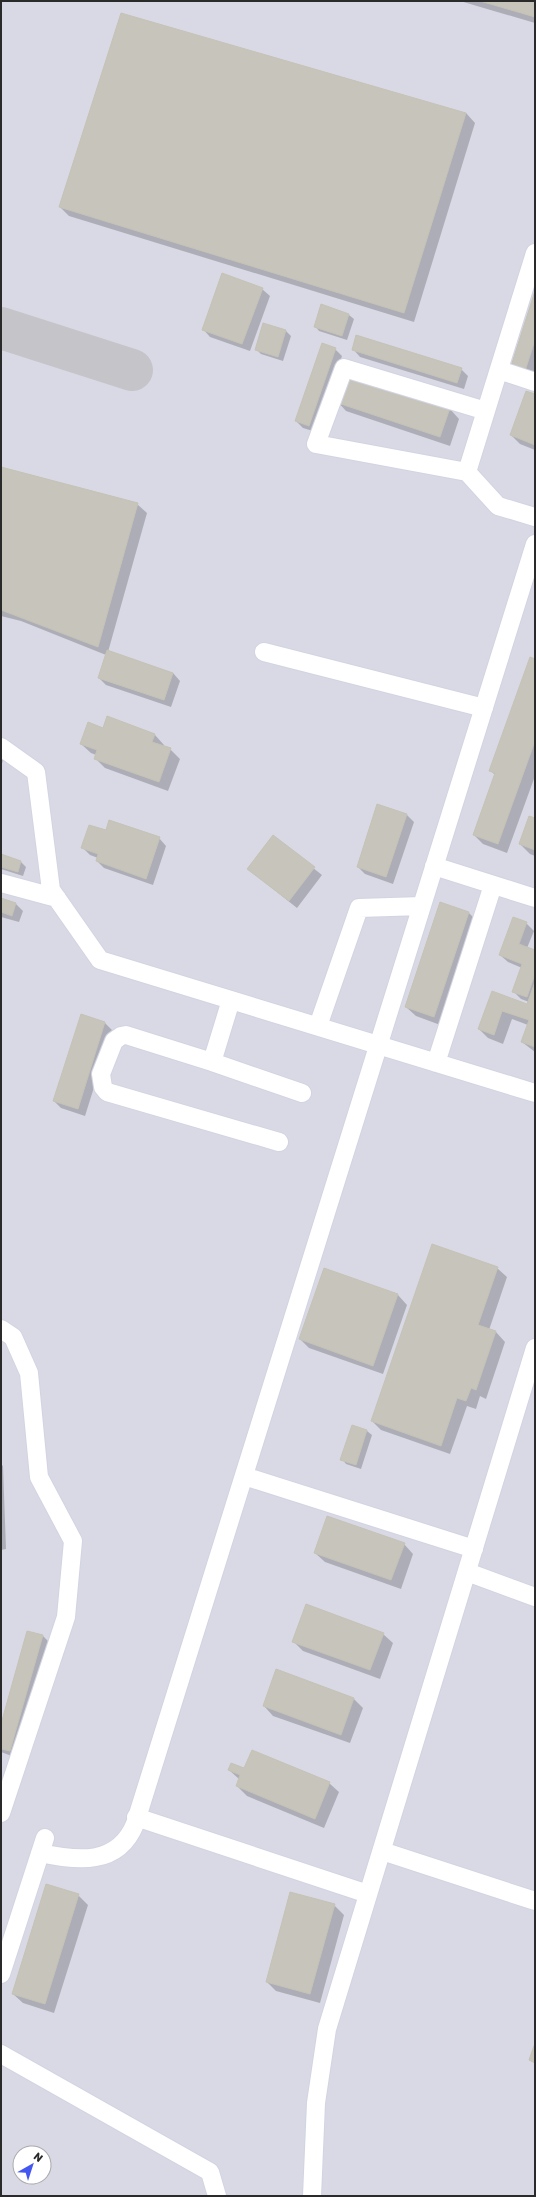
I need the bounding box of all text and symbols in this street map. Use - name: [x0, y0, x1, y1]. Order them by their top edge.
- north arrow: [12, 2145, 52, 2185]
- text: N: [31, 2150, 45, 2165]

